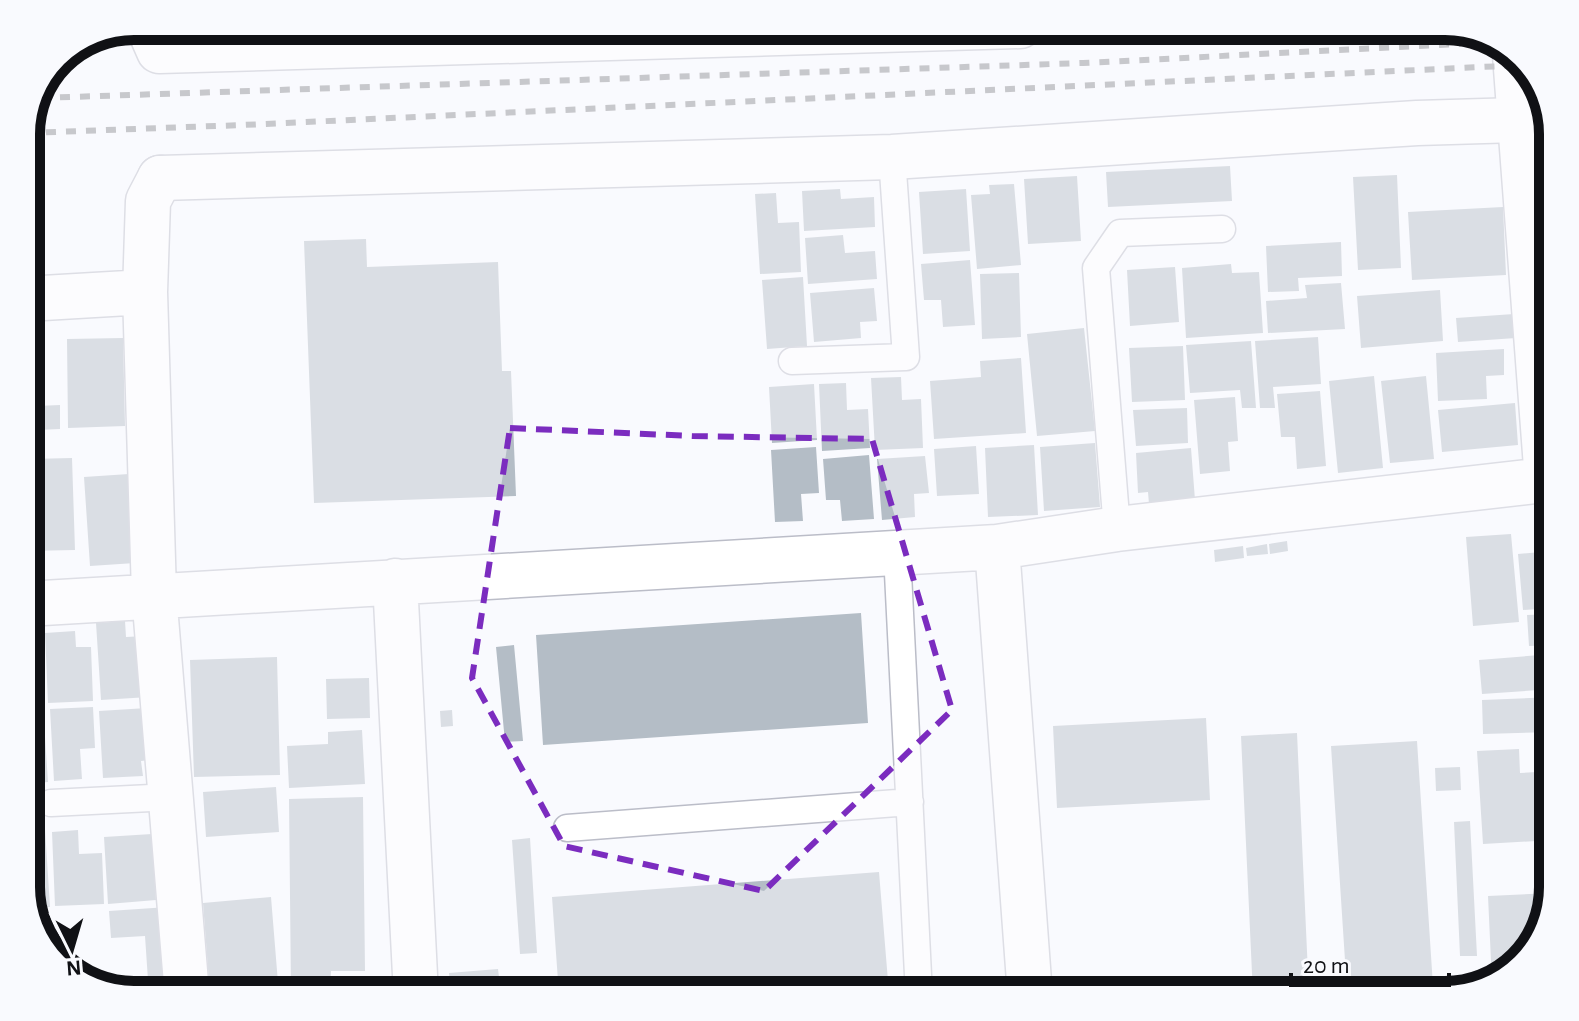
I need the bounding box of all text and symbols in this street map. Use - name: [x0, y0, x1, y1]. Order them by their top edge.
- north arrow: [32, 909, 112, 989]
- scale bar: [1291, 937, 1449, 987]
- text: 20 m: [1303, 954, 1350, 978]
- text: N: [65, 956, 82, 980]

